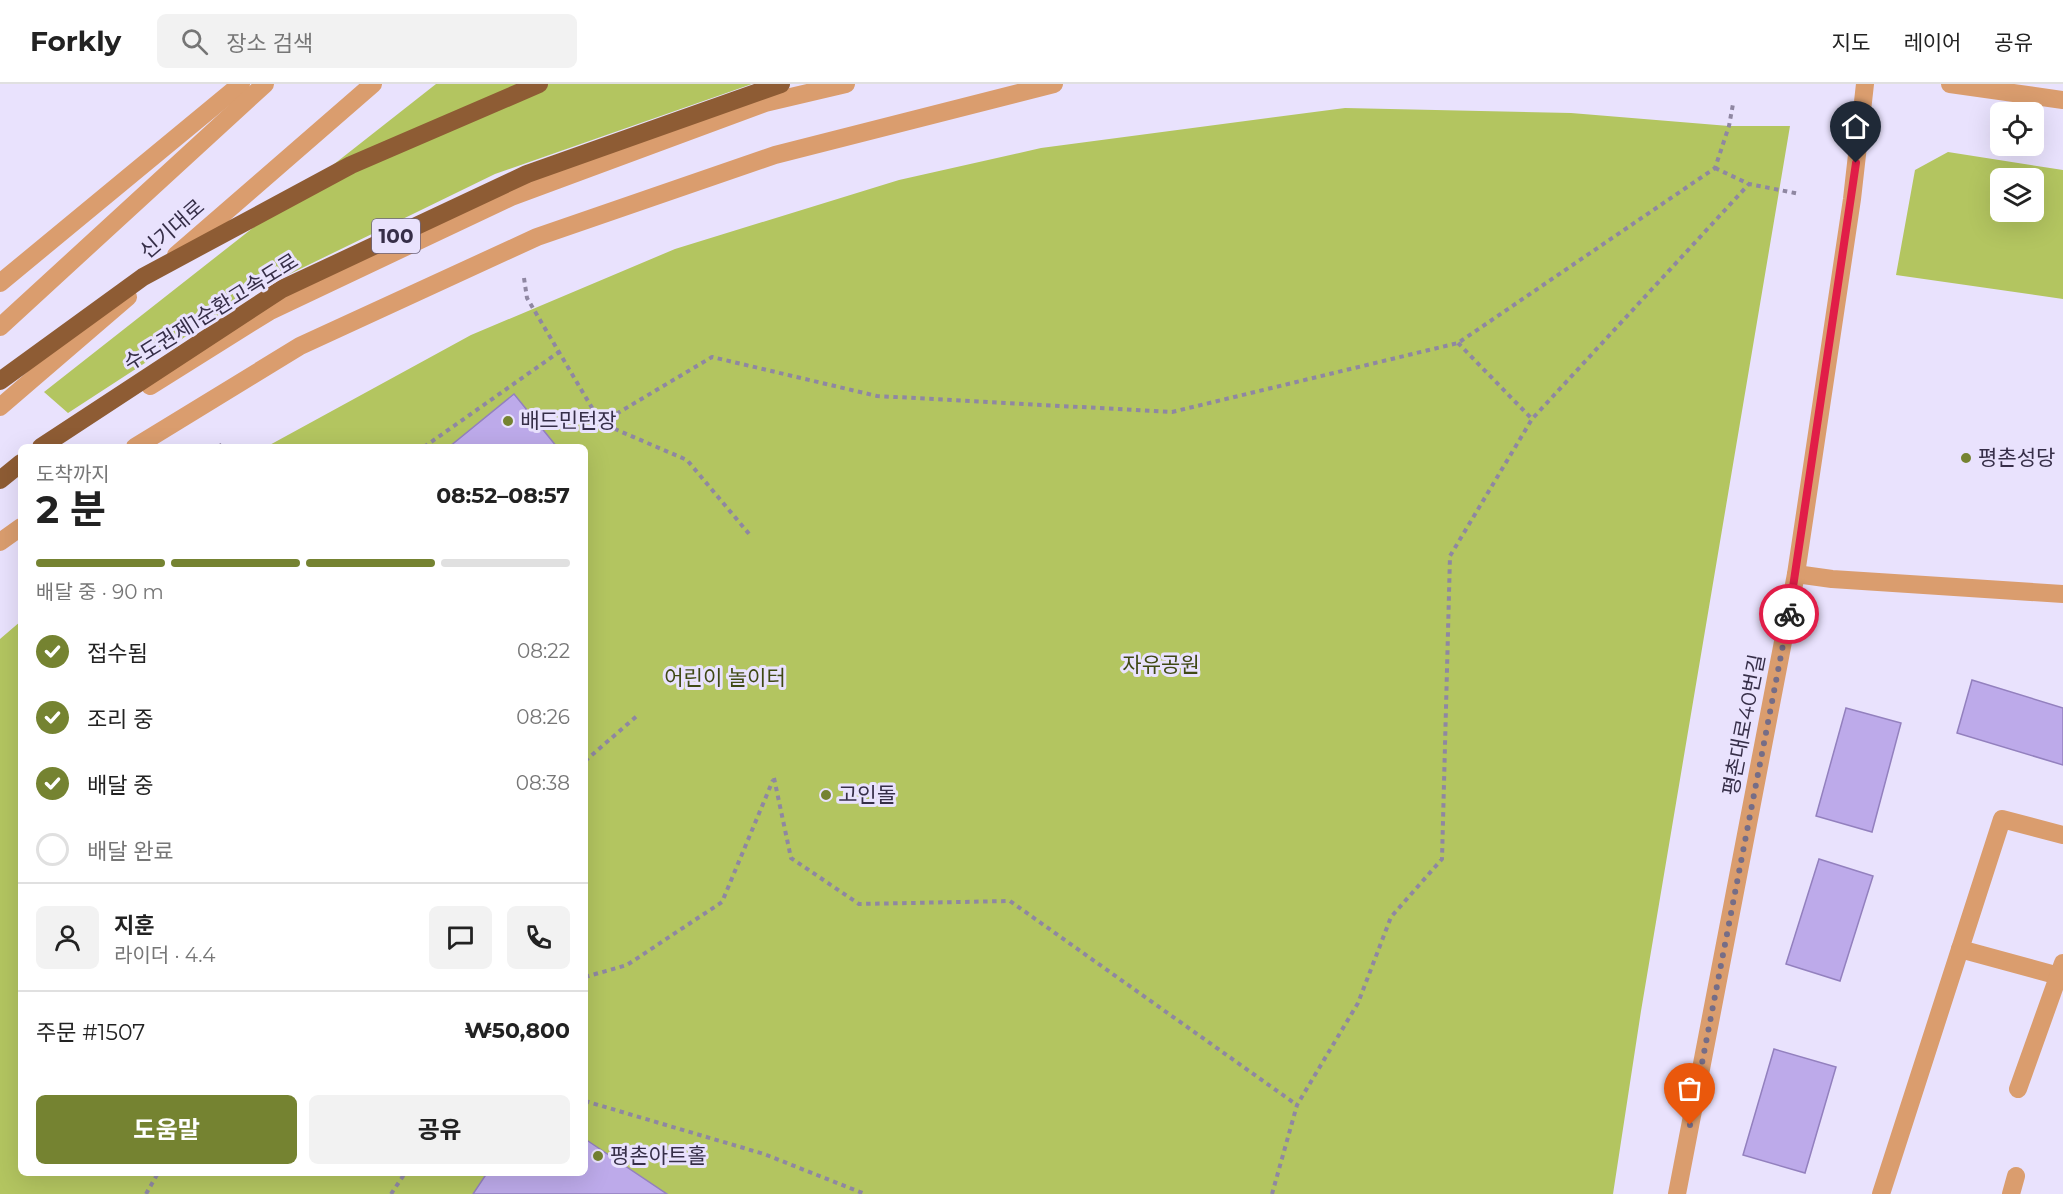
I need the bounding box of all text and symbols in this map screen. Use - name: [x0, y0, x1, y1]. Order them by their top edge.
- search box: [157, 14, 577, 68]
- text: Forkly: [30, 24, 121, 58]
- icon: search: [178, 25, 211, 58]
- text: 장소 검색: [226, 30, 313, 57]
- text: 지도: [1832, 30, 1870, 55]
- text: 레이어: [1903, 30, 1961, 55]
- text: 공유: [1994, 30, 2033, 55]
- pin: [1830, 101, 1881, 163]
- map controls: [1990, 102, 2044, 222]
- button: locate: [1990, 102, 2044, 156]
- icon: home: [1839, 110, 1872, 143]
- button: layers: [1990, 168, 2044, 222]
- street label: 신기대로: [134, 194, 209, 263]
- road number: 100: [372, 219, 420, 253]
- street label: 수도권제1순환고속도로: [119, 248, 302, 375]
- place label: 배드민턴장: [520, 408, 617, 433]
- marker: 배드민턴장: [501, 414, 515, 428]
- place label: 평촌성당: [1978, 445, 2055, 470]
- marker: 평촌성당: [1959, 451, 1973, 465]
- text: 도착까지: [36, 462, 110, 486]
- text: 08:52–08:57: [436, 482, 570, 509]
- text: 2 분: [36, 485, 106, 533]
- text: 배달 중 · 90 m: [36, 580, 164, 604]
- courier: [1759, 584, 1819, 644]
- icon: bike: [1773, 598, 1806, 631]
- icon: check: [36, 635, 69, 668]
- text: 08:22: [517, 639, 570, 663]
- text: 접수됨: [87, 640, 148, 667]
- park label: 자유공원: [1122, 652, 1200, 677]
- street label: 평촌대로40번길: [1718, 652, 1769, 798]
- park label: 어린이 놀이터: [664, 665, 786, 690]
- icon: check: [36, 701, 69, 734]
- text: 08:26: [516, 705, 570, 729]
- text: 조리 중: [87, 706, 153, 733]
- icon: check: [36, 767, 69, 800]
- text: 08:38: [516, 771, 570, 795]
- text: 배달 중: [87, 772, 153, 799]
- place label: 고인돌: [838, 782, 896, 807]
- marker: 고인돌: [819, 788, 833, 802]
- text: 배달 완료: [87, 838, 174, 865]
- button: person: [36, 906, 99, 969]
- button: chat: [429, 906, 492, 969]
- button: phone: [507, 906, 570, 969]
- text: 지훈: [114, 912, 154, 939]
- text: 라이더 · 4.4: [114, 943, 216, 967]
- text: ₩50,800: [464, 1017, 570, 1044]
- text: 주문 #1507: [36, 1019, 145, 1046]
- pin: [1664, 1063, 1715, 1125]
- icon: bag: [1673, 1072, 1706, 1105]
- button: 도움말: [36, 1095, 297, 1164]
- button: 공유: [309, 1095, 570, 1164]
- place label: 평촌아트홀: [610, 1143, 707, 1168]
- marker: 평촌아트홀: [591, 1149, 605, 1163]

